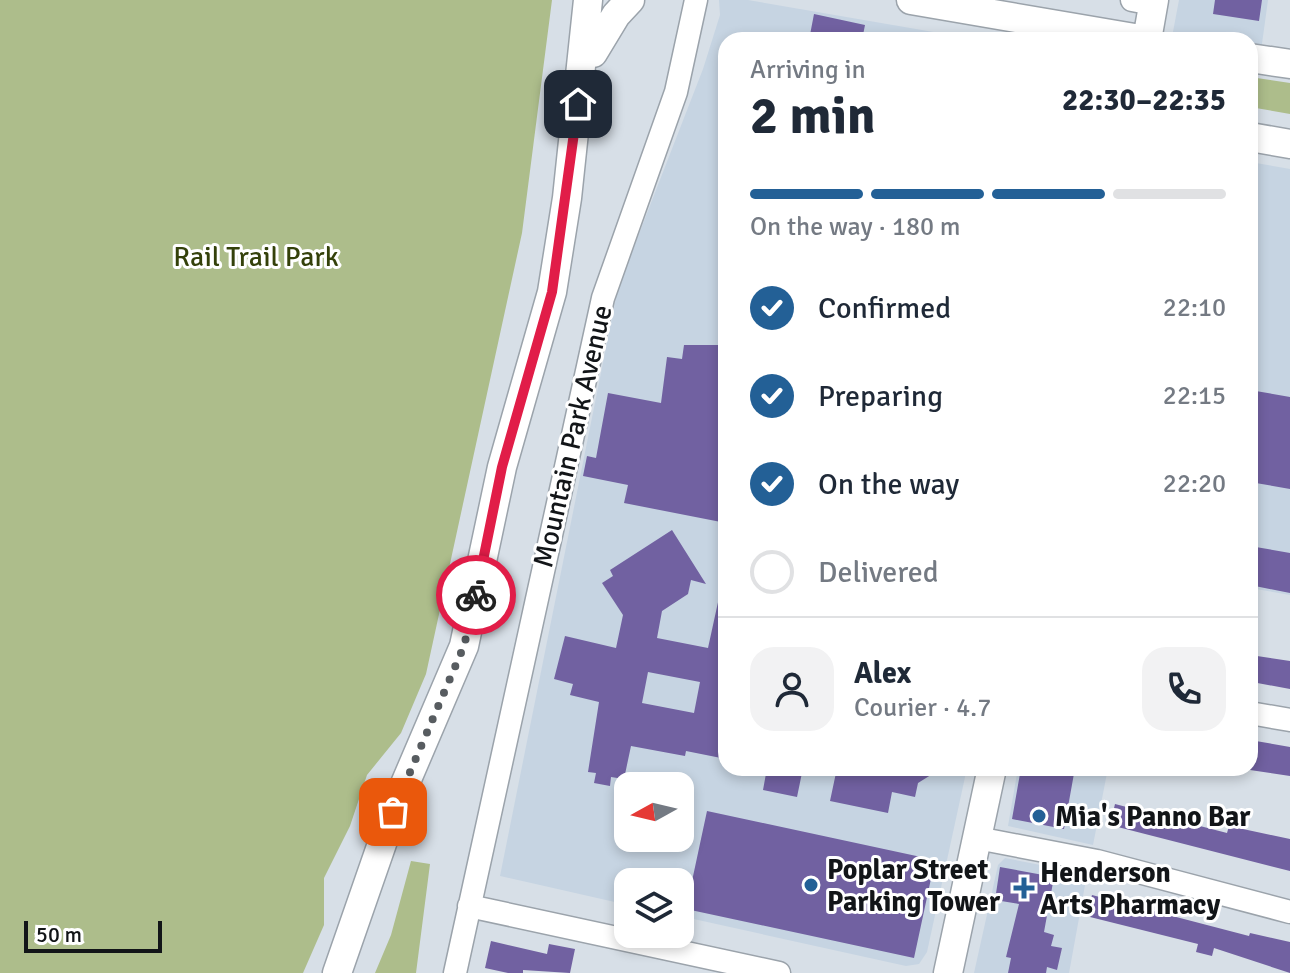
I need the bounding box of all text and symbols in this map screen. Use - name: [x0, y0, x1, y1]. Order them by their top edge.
- text: Arriving in: [750, 54, 866, 86]
- pin: [544, 70, 612, 138]
- icon: home: [556, 82, 600, 126]
- text: 22:30–22:35: [1062, 82, 1226, 119]
- text: 2 min: [750, 84, 876, 148]
- text: On the way · 180 m: [750, 211, 960, 243]
- park label: Rail Trail Park: [173, 240, 339, 274]
- icon: check: [750, 286, 794, 330]
- text: Confirmed: [818, 290, 951, 327]
- text: 22:10: [1163, 292, 1226, 324]
- street label: Mountain Park Avenue: [526, 302, 620, 571]
- icon: check: [750, 374, 794, 418]
- text: Preparing: [818, 378, 943, 415]
- text: 22:15: [1163, 380, 1226, 412]
- icon: check: [750, 462, 794, 506]
- text: On the way: [818, 466, 959, 503]
- text: 22:20: [1163, 468, 1226, 500]
- text: Delivered: [818, 554, 939, 591]
- courier: [436, 555, 516, 635]
- icon: bike: [454, 573, 498, 617]
- button: person: [750, 647, 834, 731]
- button: phone: [1142, 647, 1226, 731]
- text: Alex: [854, 655, 911, 692]
- text: Courier · 4.7: [854, 692, 991, 724]
- north arrow: [614, 772, 694, 852]
- map controls: [614, 772, 694, 948]
- pin: [359, 778, 427, 846]
- icon: bag: [371, 790, 415, 834]
- place label: Mia's Panno Bar: [1055, 800, 1251, 834]
- marker: Mia's Panno Bar: [1030, 807, 1048, 825]
- place label: Poplar Street Parking Tower: [827, 853, 1001, 919]
- place label: Henderson Arts Pharmacy: [1040, 856, 1220, 922]
- button: layers: [614, 868, 694, 948]
- marker: Poplar Street Parking Tower: [802, 876, 820, 894]
- marker: Henderson Arts Pharmacy: [1015, 879, 1033, 897]
- scale bar: [24, 917, 162, 953]
- text: 50 m: [36, 921, 82, 948]

